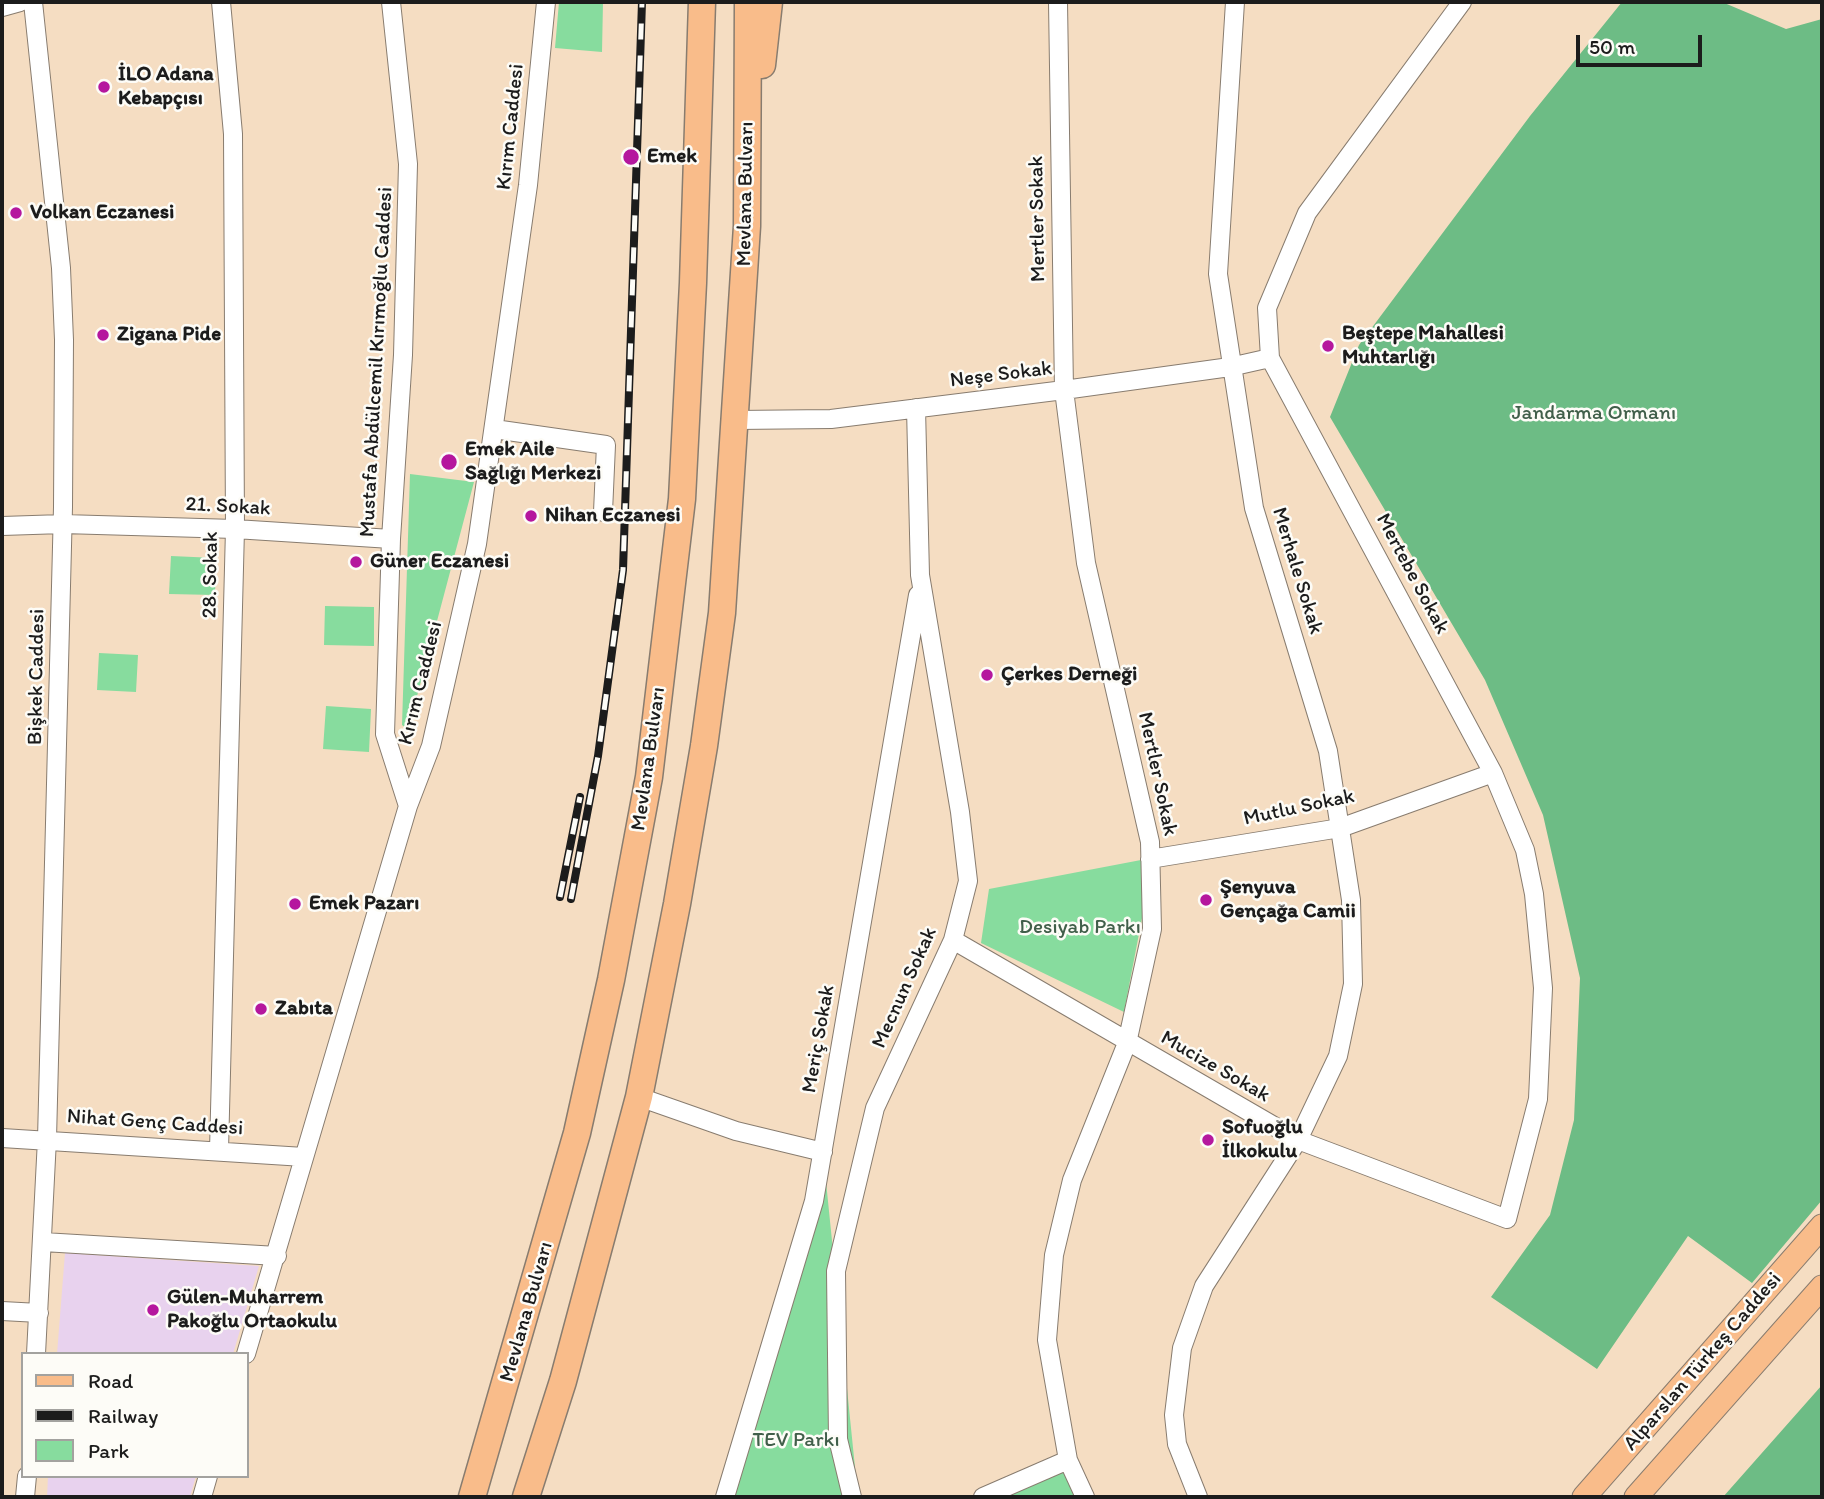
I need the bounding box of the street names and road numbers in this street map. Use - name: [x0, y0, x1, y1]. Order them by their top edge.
- street label: Kırım Caddesi: [492, 63, 530, 191]
- street label: Mevlana Bulvarı: [732, 121, 760, 267]
- street label: Mertler Sokak: [1024, 156, 1052, 282]
- street label: Mustafa Abdülcemil Kırımoğlu Caddesi: [355, 186, 399, 538]
- street label: Neşe Sokak: [949, 356, 1053, 394]
- street label: 21. Sokak: [185, 492, 271, 522]
- street label: Merhale Sokak: [1266, 505, 1328, 637]
- street label: Mertebe Sokak: [1370, 509, 1454, 639]
- street label: 28. Sokak: [198, 531, 224, 619]
- street label: Bişkek Caddesi: [23, 608, 51, 746]
- street label: Kırım Caddesi: [393, 618, 449, 748]
- street label: Mevlana Bulvarı: [626, 685, 672, 833]
- street label: Mertler Sokak: [1132, 710, 1182, 838]
- street label: Mutlu Sokak: [1241, 784, 1357, 832]
- street label: Mecnun Sokak: [867, 923, 943, 1053]
- street label: Meriç Sokak: [797, 983, 841, 1095]
- street label: Mucize Sokak: [1156, 1026, 1274, 1108]
- street label: Nihat Genç Caddesi: [66, 1104, 244, 1142]
- street label: Mevlana Bulvarı: [495, 1239, 559, 1385]
- street label: Alparslan Türkeş Caddesi: [1619, 1268, 1787, 1456]

